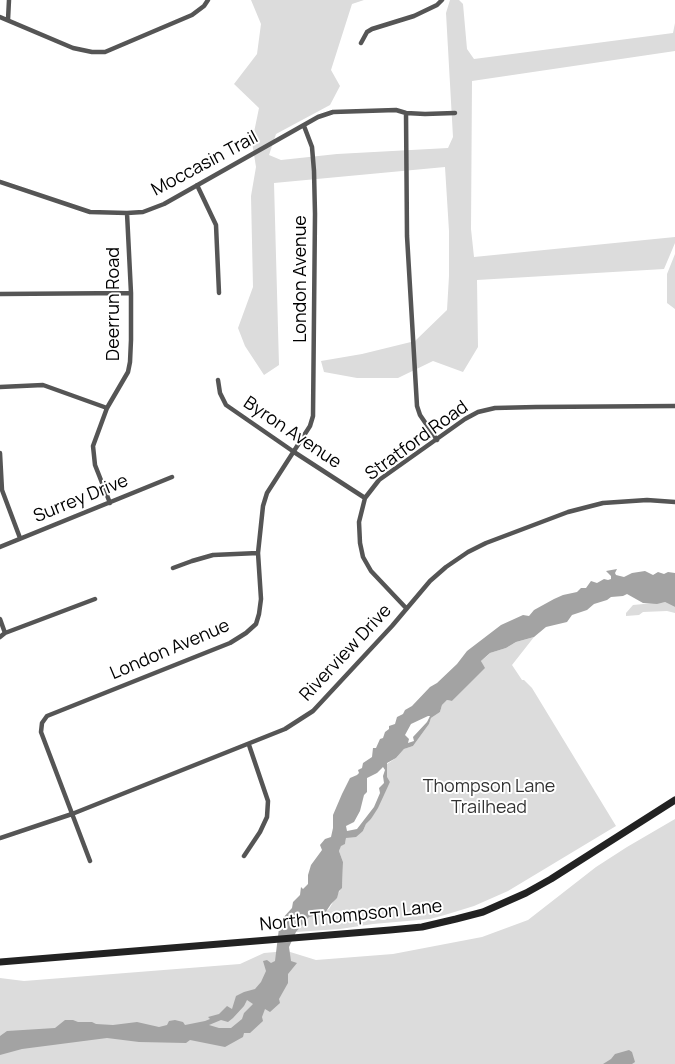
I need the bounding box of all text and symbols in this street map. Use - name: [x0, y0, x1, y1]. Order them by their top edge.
- street label: Moccasin Trail: [148, 127, 262, 201]
- street label: London Avenue: [290, 215, 312, 343]
- street label: Deerrun Road: [103, 247, 125, 361]
- street label: Byron Avenue: [239, 392, 345, 474]
- street label: Stratford Road: [361, 397, 473, 485]
- street label: Surrey Drive: [31, 470, 131, 528]
- street label: Riverview Drive: [296, 600, 396, 706]
- street label: London Avenue: [107, 615, 233, 685]
- park label: Thompson Lane Trailhead: [423, 776, 555, 819]
- street label: North Thompson Lane: [259, 896, 443, 936]

